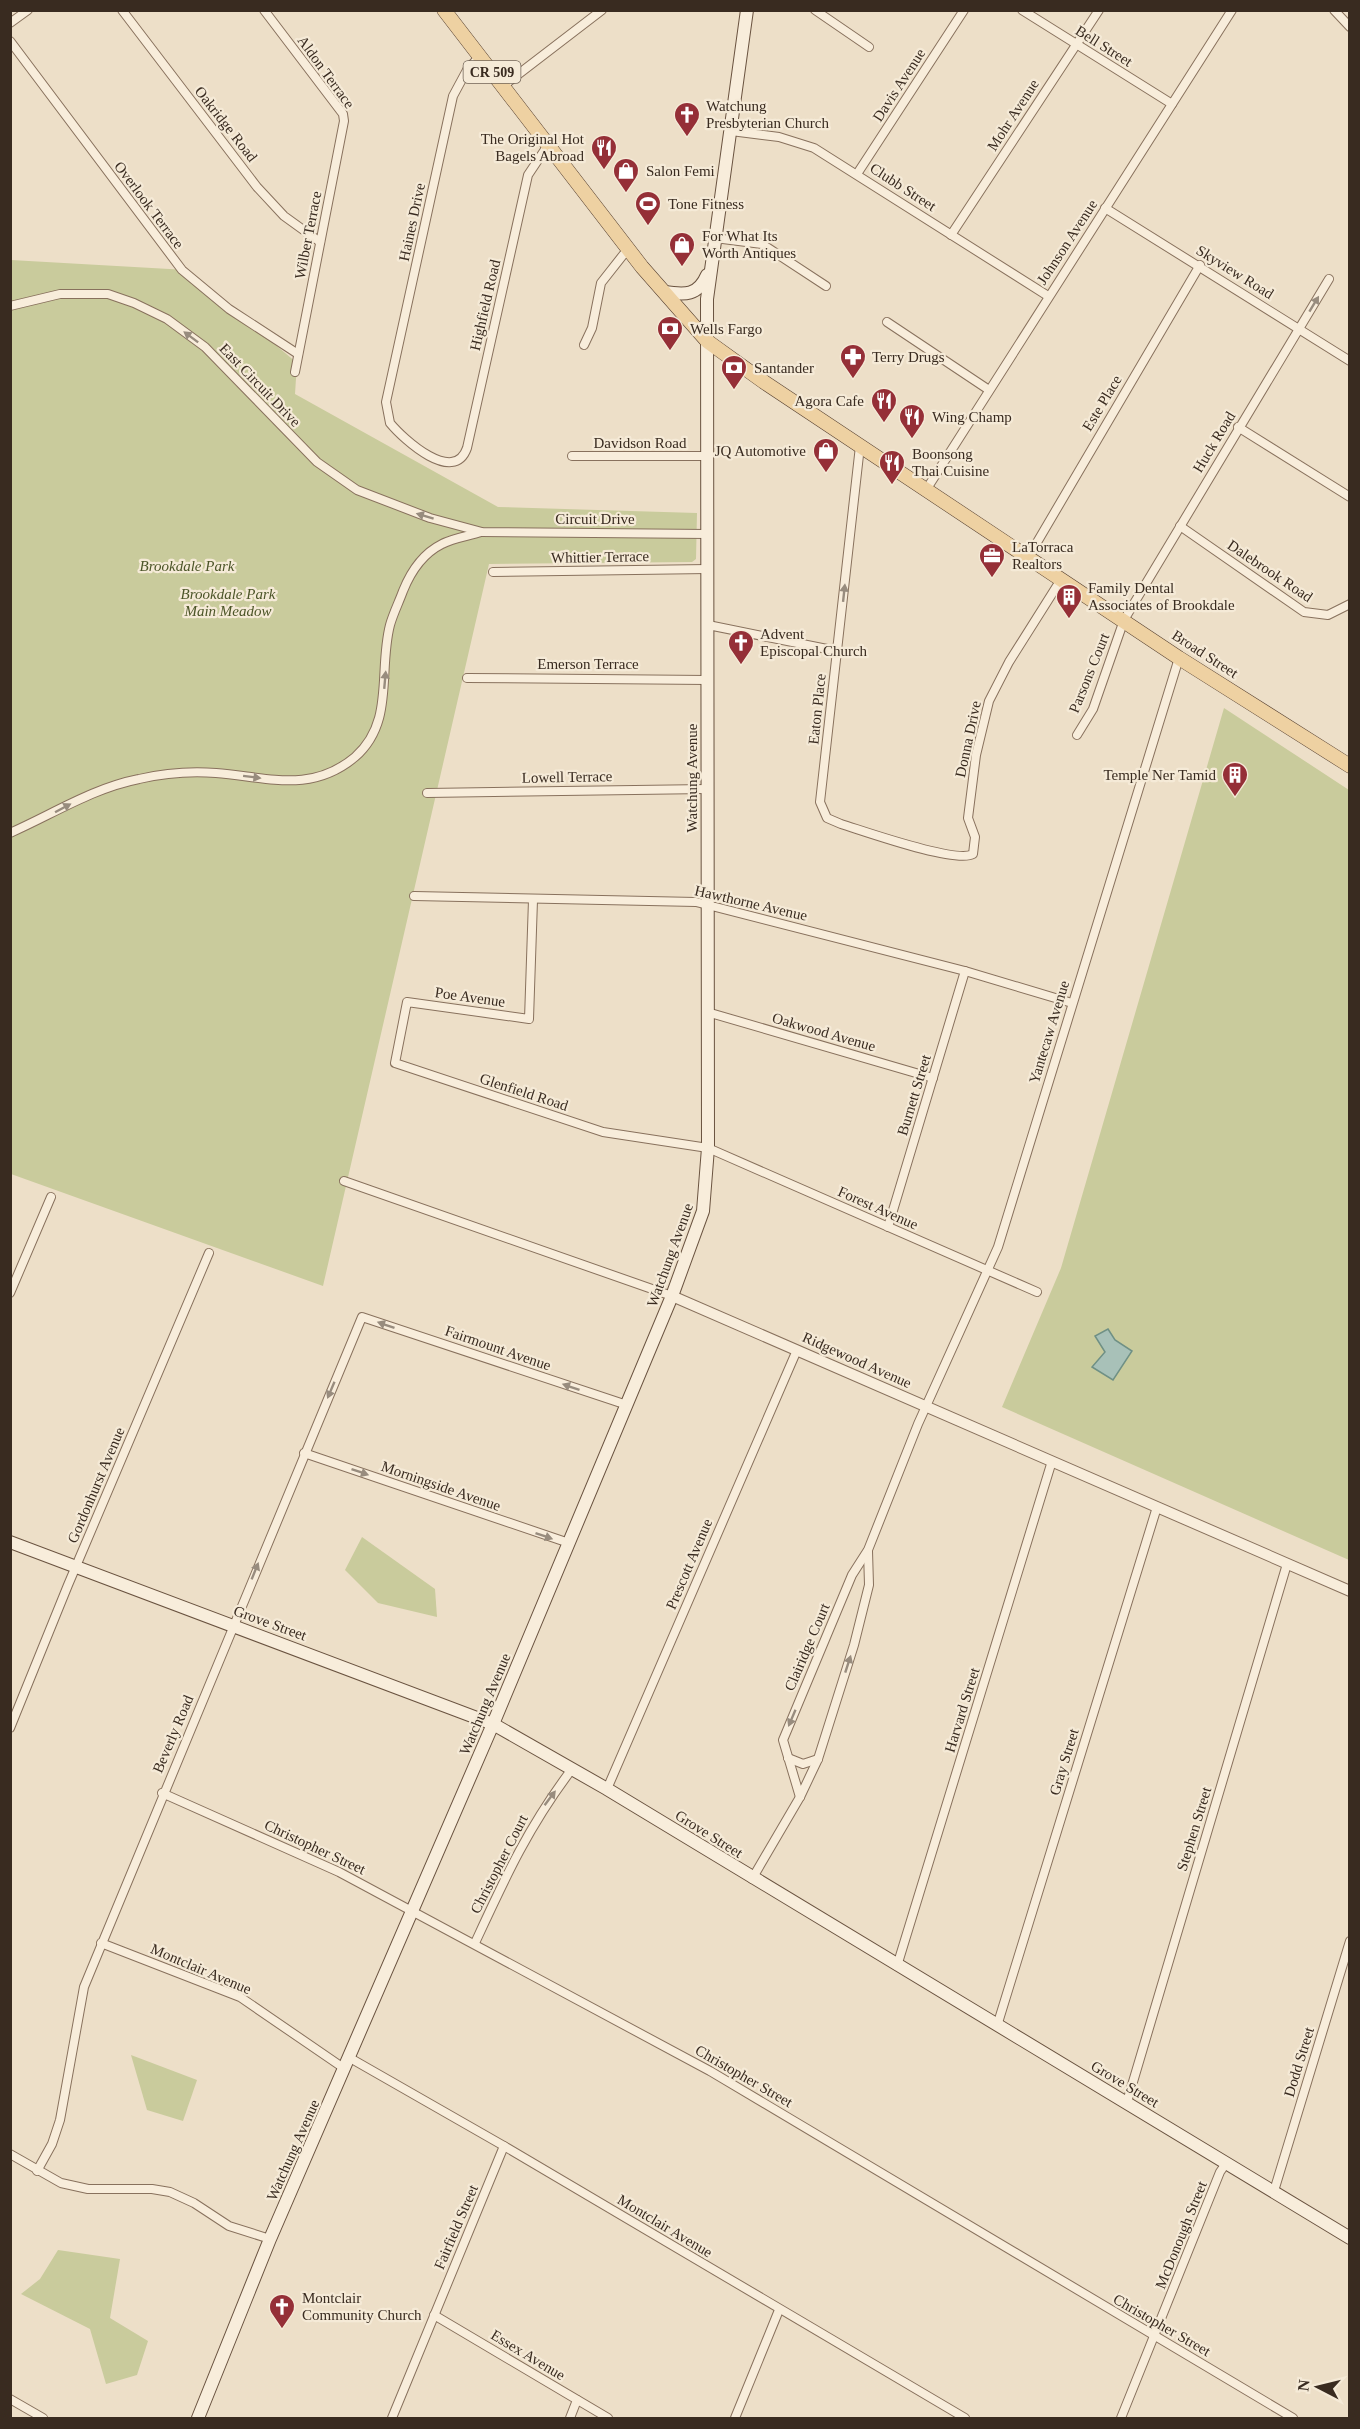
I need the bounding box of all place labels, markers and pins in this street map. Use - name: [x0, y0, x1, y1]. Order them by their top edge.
- place label: Watchung Presbyterian Church: [706, 98, 829, 131]
- church icon: Watchung Presbyterian Church: [672, 100, 702, 138]
- place label: The Original Hot Bagels Abroad: [481, 131, 585, 164]
- restaurant icon: The Original Hot Bagels Abroad: [589, 133, 619, 171]
- shop icon: Salon Femi: [611, 156, 641, 194]
- place label: Salon Femi: [646, 163, 715, 179]
- sports icon: Tone Fitness: [633, 189, 663, 227]
- place label: Tone Fitness: [668, 196, 744, 212]
- place label: For What Its Worth Antiques: [702, 228, 796, 261]
- shop icon: For What Its Worth Antiques: [667, 230, 697, 268]
- bank icon: Wells Fargo: [655, 314, 685, 352]
- place label: Wells Fargo: [690, 321, 762, 337]
- pharmacy icon: Terry Drugs: [838, 342, 868, 380]
- place label: Terry Drugs: [872, 349, 945, 365]
- bank icon: Santander: [719, 353, 749, 391]
- place label: Santander: [754, 360, 814, 376]
- restaurant icon: Agora Cafe: [869, 386, 899, 424]
- place label: Agora Cafe: [794, 393, 864, 409]
- restaurant icon: Wing Champ: [897, 402, 927, 440]
- place label: Wing Champ: [932, 409, 1012, 425]
- shop icon: JQ Automotive: [811, 436, 841, 474]
- place label: JQ Automotive: [715, 443, 806, 459]
- place label: Boonsong Thai Cuisine: [912, 446, 989, 479]
- restaurant icon: Boonsong Thai Cuisine: [877, 448, 907, 486]
- place label: LaTorraca Realtors: [1012, 539, 1074, 572]
- office icon: LaTorraca Realtors: [977, 541, 1007, 579]
- place label: Family Dental Associates of Brookdale: [1088, 580, 1235, 613]
- building icon: Family Dental Associates of Brookdale: [1054, 582, 1084, 620]
- place label: Advent Episcopal Church: [760, 626, 868, 659]
- church icon: Advent Episcopal Church: [726, 628, 756, 666]
- building icon: Temple Ner Tamid: [1220, 760, 1250, 798]
- place label: Temple Ner Tamid: [1103, 767, 1216, 783]
- place label: Montclair Community Church: [302, 2290, 422, 2323]
- church icon: Montclair Community Church: [267, 2292, 297, 2330]

